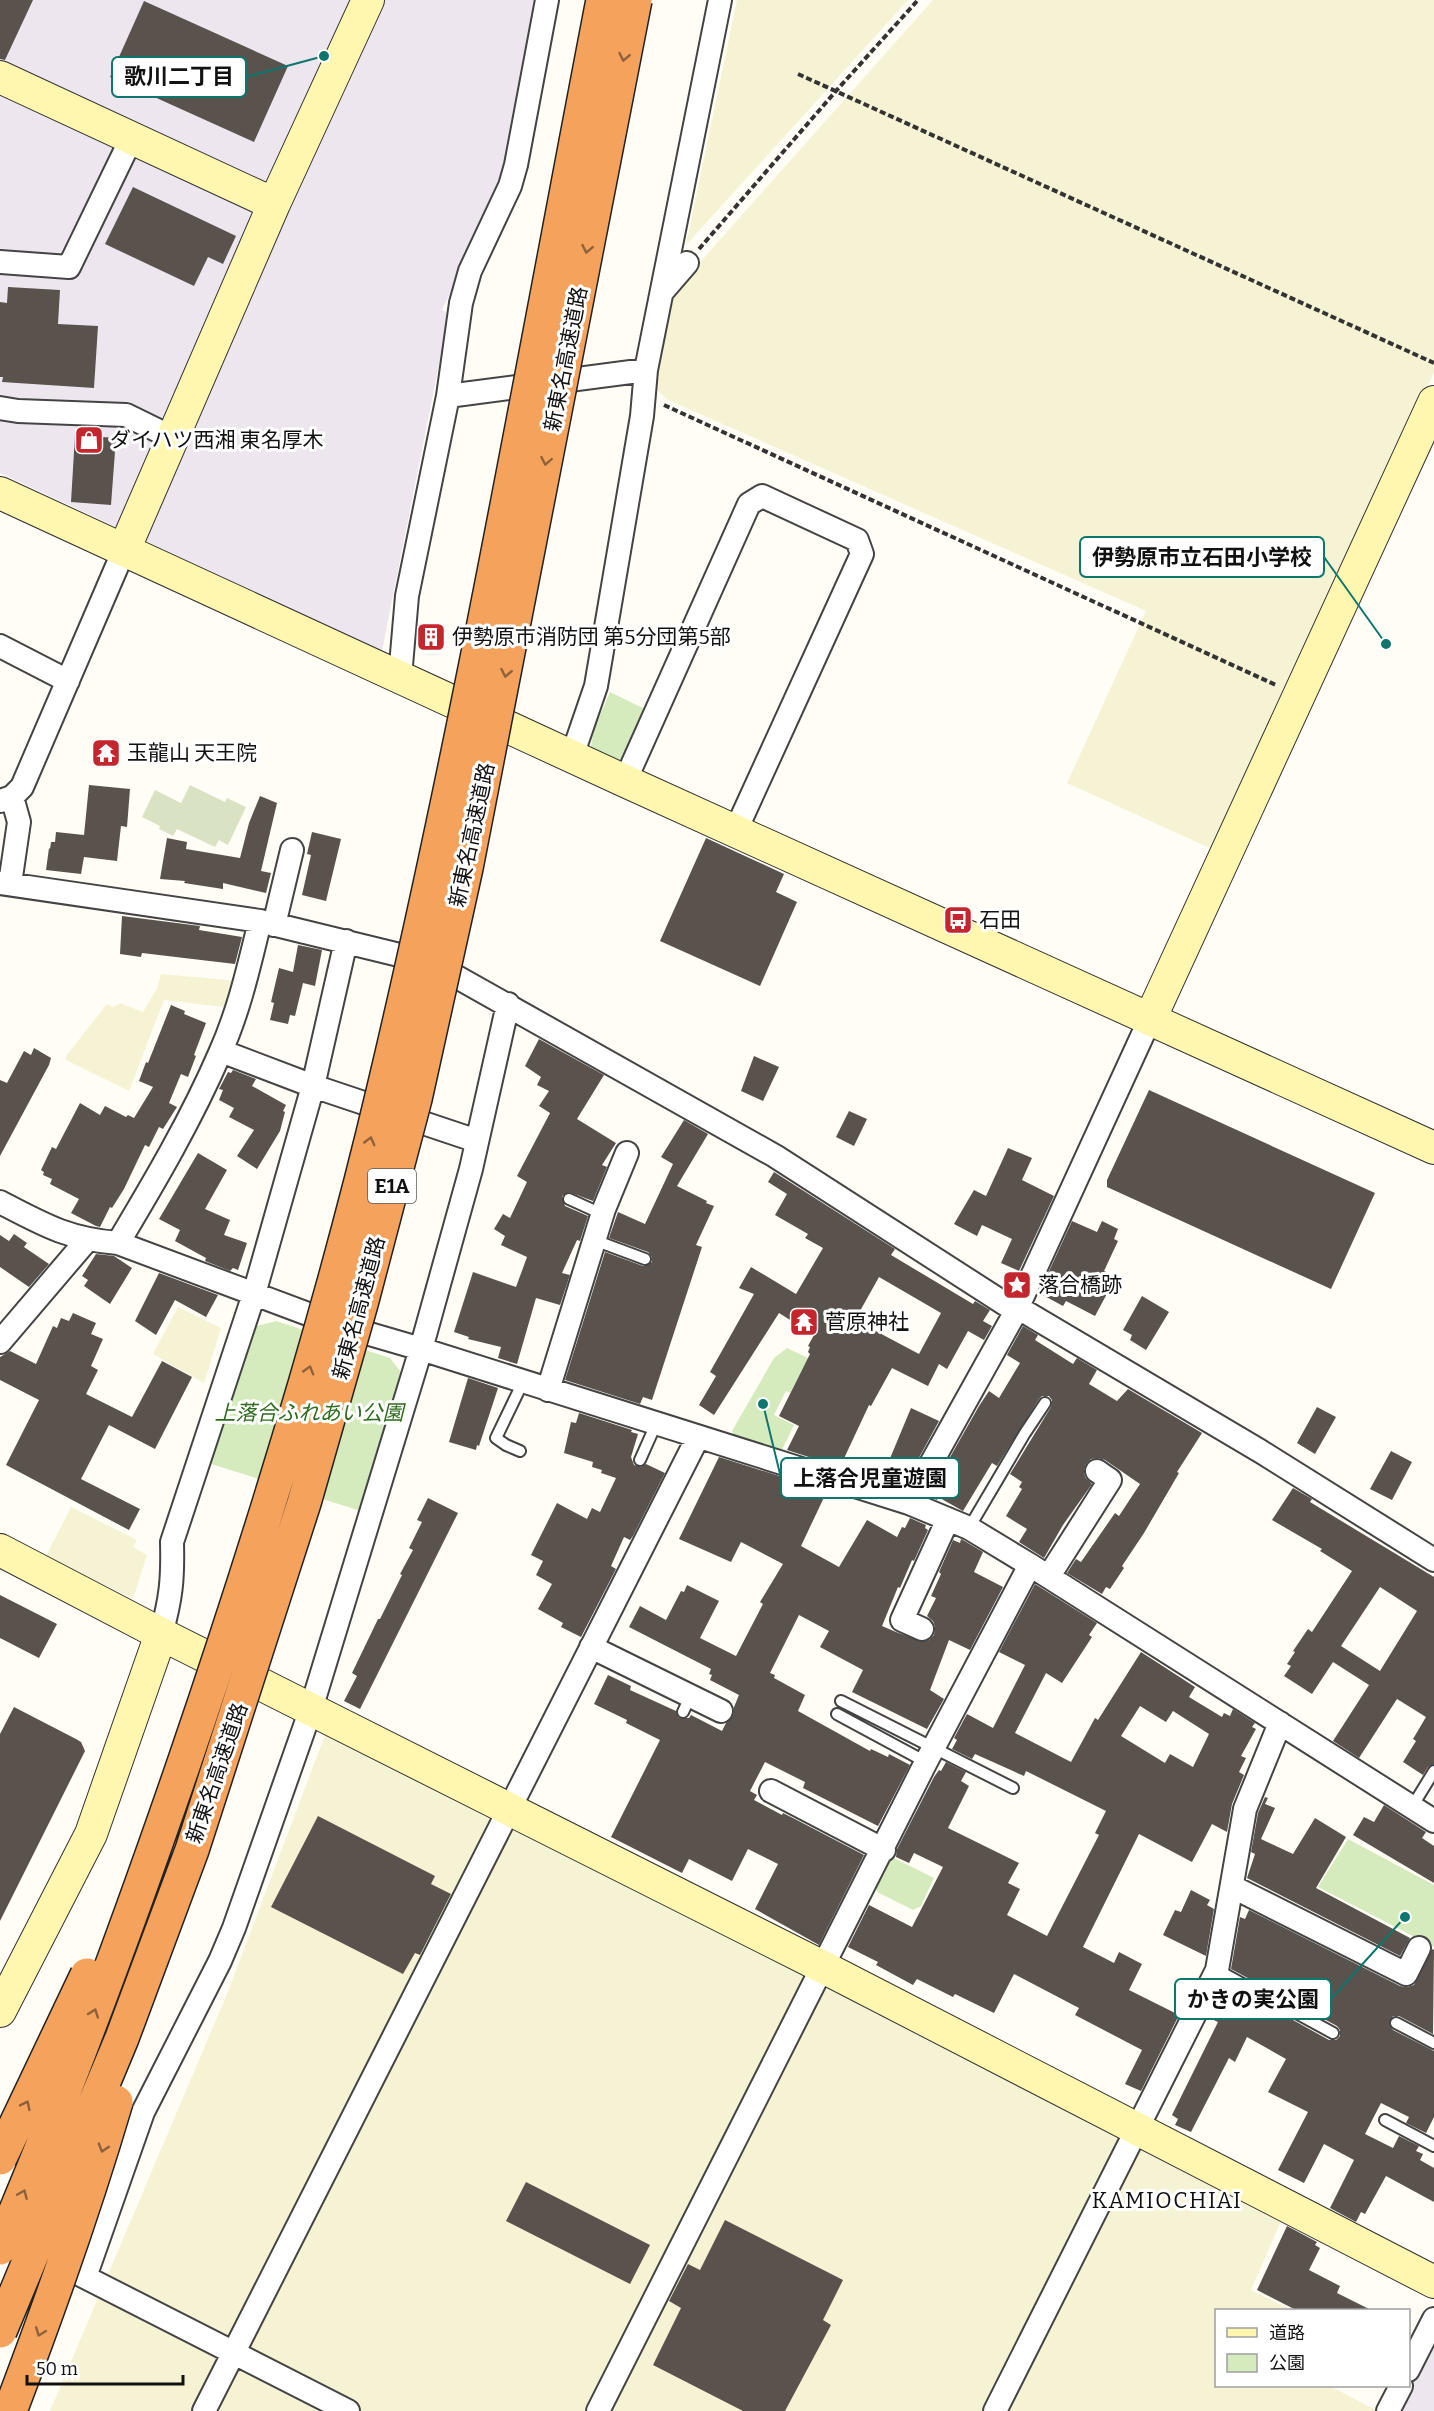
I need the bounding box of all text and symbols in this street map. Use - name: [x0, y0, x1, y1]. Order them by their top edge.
- one-way arrow: [618, 52, 631, 62]
- callout: 歌川二丁目: [112, 57, 246, 97]
- text: 歌川二丁目: [124, 63, 234, 90]
- one-way arrow: [581, 244, 594, 254]
- street label: 新東名高速道路: [539, 284, 593, 434]
- shop icon: ダイハツ西湘 東名厚木: [73, 424, 105, 456]
- place label: ダイハツ西湘 東名厚木: [110, 427, 324, 453]
- one-way arrow: [540, 456, 553, 466]
- callout: 伊勢原市立石田小学校: [1080, 537, 1324, 577]
- text: 伊勢原市立石田小学校: [1092, 544, 1312, 571]
- building icon: 伊勢原市消防団 第5分団第5部: [415, 621, 447, 653]
- place label: 伊勢原市消防団 第5分団第5部: [452, 624, 731, 650]
- one-way arrow: [500, 668, 513, 678]
- temple icon: 玉龍山 天王院: [90, 737, 122, 769]
- place label: 玉龍山 天王院: [127, 740, 257, 766]
- street label: 新東名高速道路: [444, 760, 500, 910]
- bus stop icon: 石田: [942, 904, 974, 936]
- place label: 石田: [979, 907, 1021, 933]
- one-way arrow: [363, 1136, 376, 1146]
- road number: E1A: [368, 1169, 416, 1203]
- street label: 新東名高速道路: [327, 1234, 391, 1382]
- place icon: 落合橋跡: [1001, 1269, 1033, 1301]
- place label: 落合橋跡: [1038, 1272, 1122, 1298]
- temple icon: 菅原神社: [788, 1306, 820, 1338]
- place label: 菅原神社: [825, 1309, 909, 1335]
- one-way arrow: [302, 1365, 314, 1376]
- park label: 上落合ふれあい公園: [215, 1400, 406, 1426]
- callout: 上落合児童遊園: [781, 1458, 959, 1498]
- text: 上落合児童遊園: [793, 1465, 947, 1492]
- street label: 新東名高速道路: [181, 1699, 253, 1847]
- callout: かきの実公園: [1175, 1979, 1331, 2019]
- text: かきの実公園: [1187, 1986, 1319, 2013]
- one-way arrow: [87, 2008, 100, 2019]
- one-way arrow: [18, 2101, 30, 2112]
- one-way arrow: [98, 2142, 110, 2153]
- district label: KAMIOCHIAI: [1092, 2187, 1242, 2214]
- one-way arrow: [16, 2190, 28, 2201]
- legend: [1215, 2309, 1410, 2387]
- text: 道路: [1269, 2322, 1305, 2344]
- one-way arrow: [35, 2327, 48, 2337]
- scale bar: [27, 2348, 183, 2386]
- text: 公園: [1269, 2352, 1305, 2374]
- text: 50 m: [36, 2358, 78, 2380]

